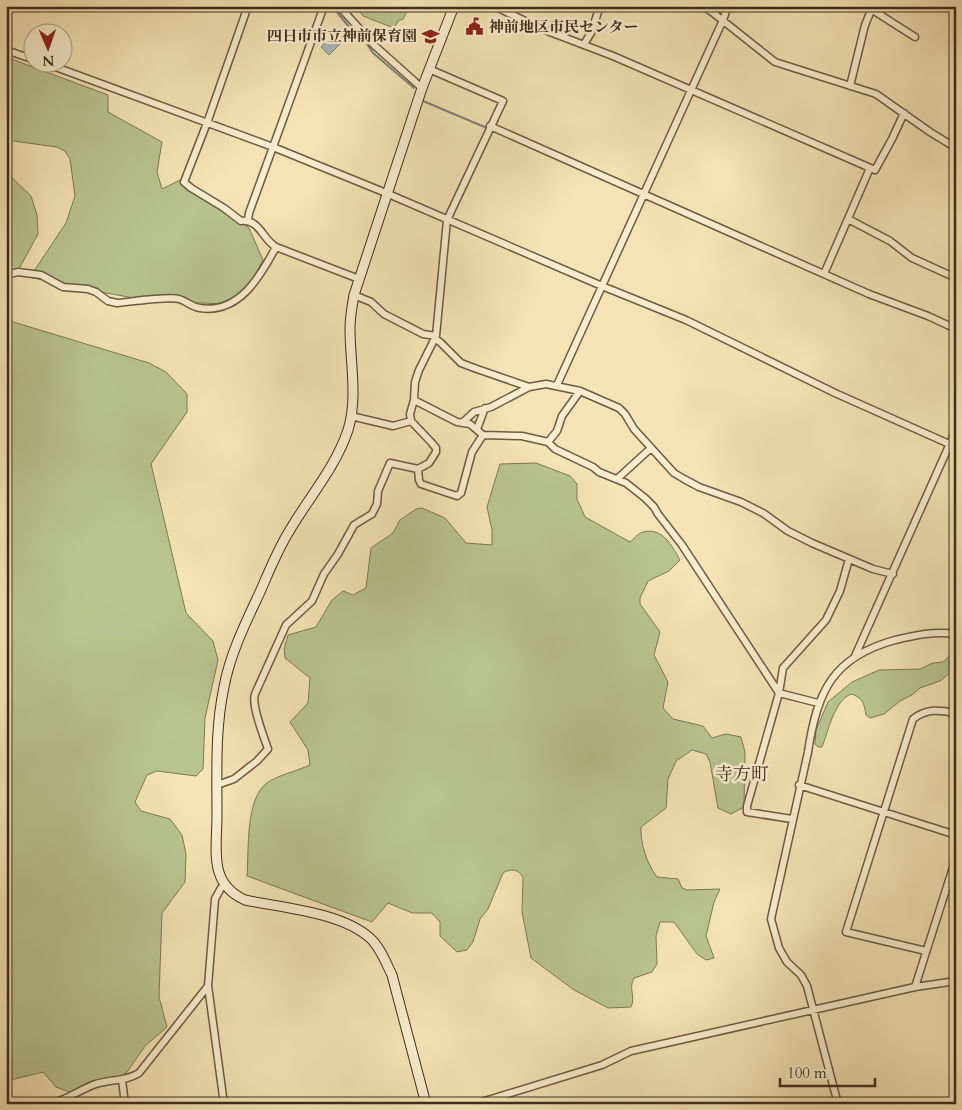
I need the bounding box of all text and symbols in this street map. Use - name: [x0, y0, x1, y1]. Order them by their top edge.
- public building icon: 神前地区市民センター: [465, 17, 485, 37]
- place label: 神前地区市民センター: [489, 17, 638, 37]
- north arrow: [22, 22, 72, 72]
- place label: 四日市市立神前保育園: [267, 26, 417, 46]
- school or university icon: 四日市市立神前保育園: [421, 26, 441, 46]
- text: N: [42, 51, 55, 70]
- district label: 寺方町: [715, 762, 769, 787]
- scale bar: [780, 1055, 874, 1087]
- text: 100 m: [787, 1063, 827, 1083]

